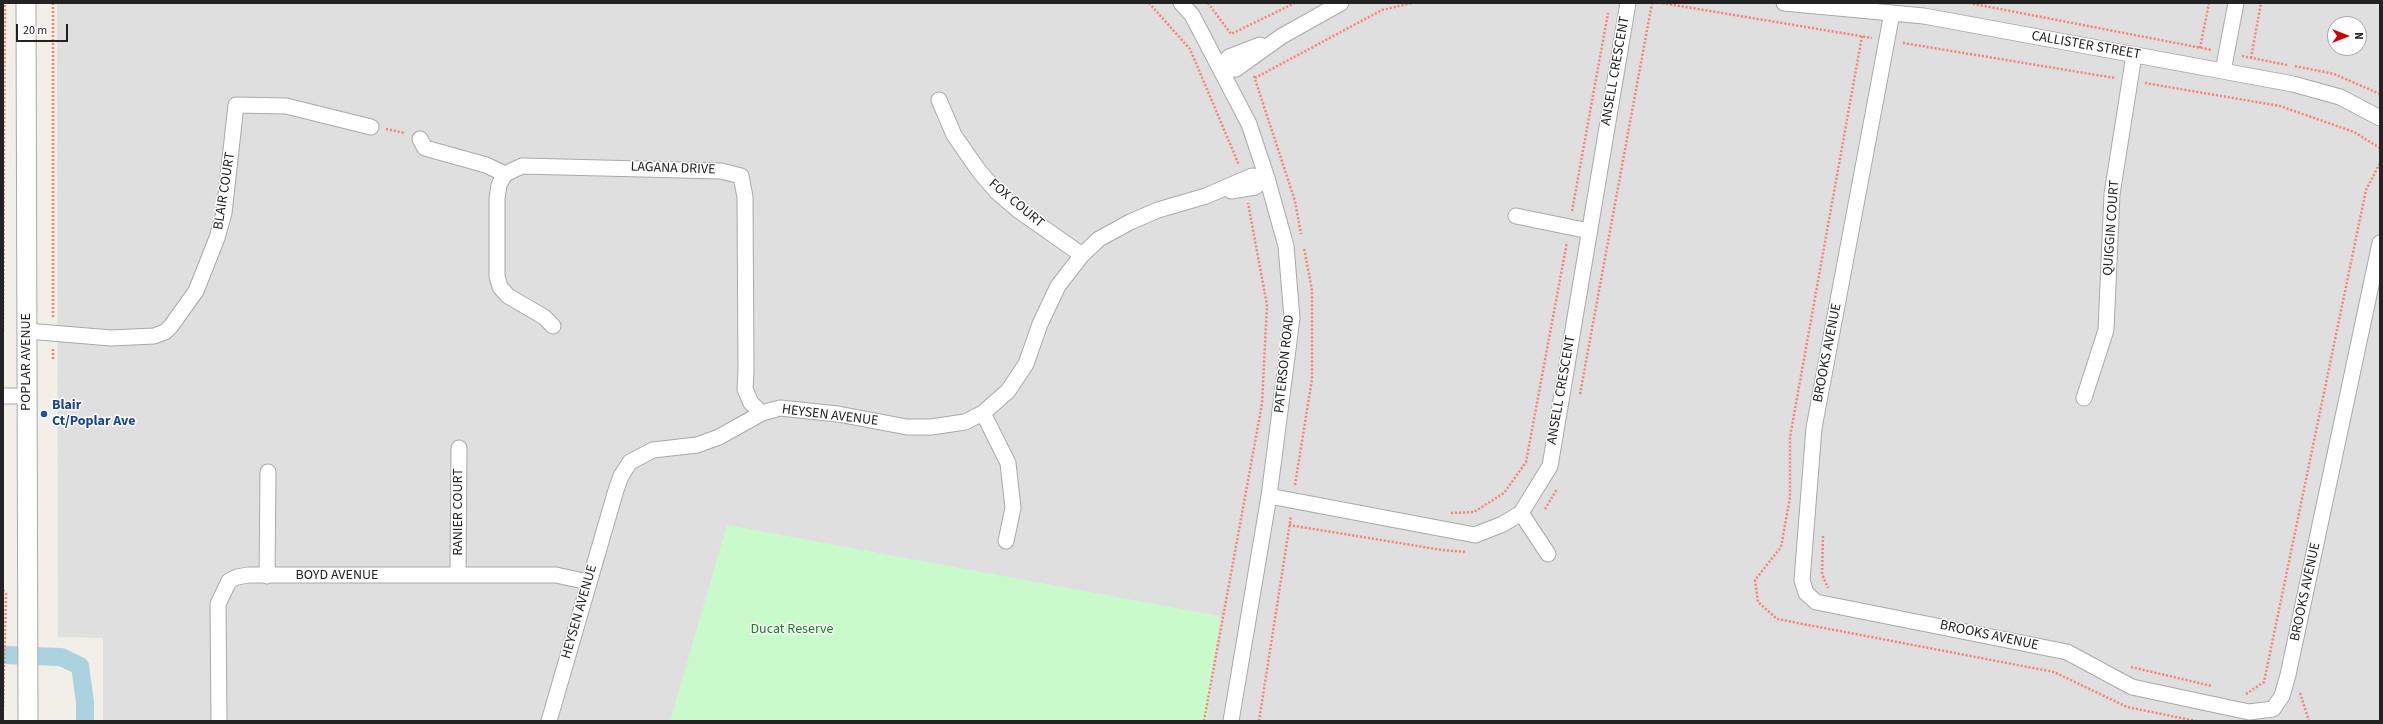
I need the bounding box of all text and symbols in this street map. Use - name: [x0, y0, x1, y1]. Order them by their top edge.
- street label: ANSELL CRESCENT: [1598, 15, 1634, 127]
- scale bar: [18, 16, 70, 42]
- north arrow: [2327, 16, 2367, 56]
- text: 20 m: [23, 22, 47, 39]
- street label: CALLISTER STREET: [2030, 28, 2142, 64]
- text: N: [2351, 32, 2366, 40]
- street label: BLAIR COURT: [211, 151, 239, 231]
- street label: LAGANA DRIVE: [630, 159, 716, 179]
- street label: FOX COURT: [985, 176, 1047, 232]
- street label: QUIGGIN COURT: [2100, 180, 2124, 276]
- street label: BROOKS AVENUE: [1810, 302, 1846, 404]
- street label: POPLAR AVENUE: [19, 313, 35, 411]
- street label: PATERSON ROAD: [1271, 314, 1299, 414]
- street label: ANSELL CRESCENT: [1544, 334, 1580, 446]
- place label: Blair Ct/Poplar Ave: [52, 398, 136, 430]
- street label: HEYSEN AVENUE: [781, 402, 879, 430]
- marker: Blair Ct/Poplar Ave: [39, 409, 49, 419]
- street label: RANIER COURT: [451, 468, 467, 556]
- street label: BROOKS AVENUE: [2287, 541, 2325, 643]
- street label: HEYSEN AVENUE: [559, 563, 601, 661]
- street label: BOYD AVENUE: [296, 568, 378, 584]
- street label: BROOKS AVENUE: [1938, 617, 2040, 655]
- park label: Ducat Reserve: [750, 622, 834, 638]

